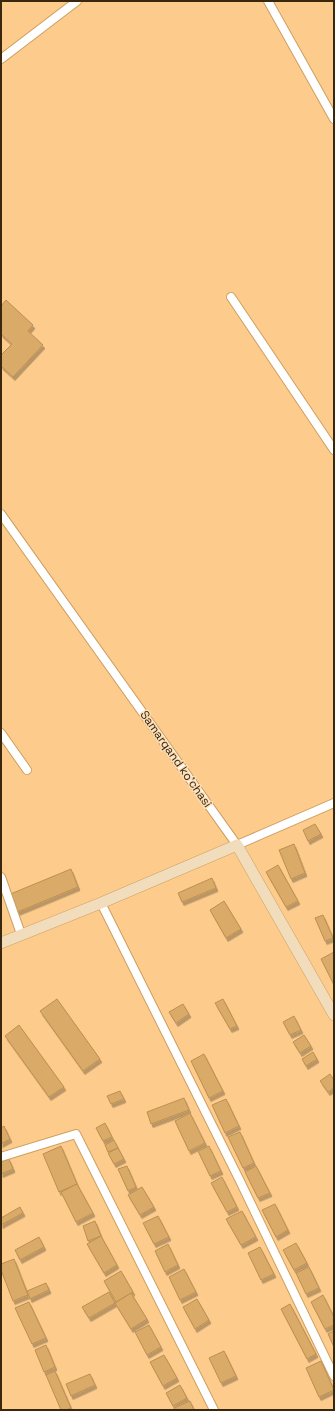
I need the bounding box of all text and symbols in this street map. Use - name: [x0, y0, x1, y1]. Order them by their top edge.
- street label: Samarqand ko'chasi: [136, 707, 216, 811]

